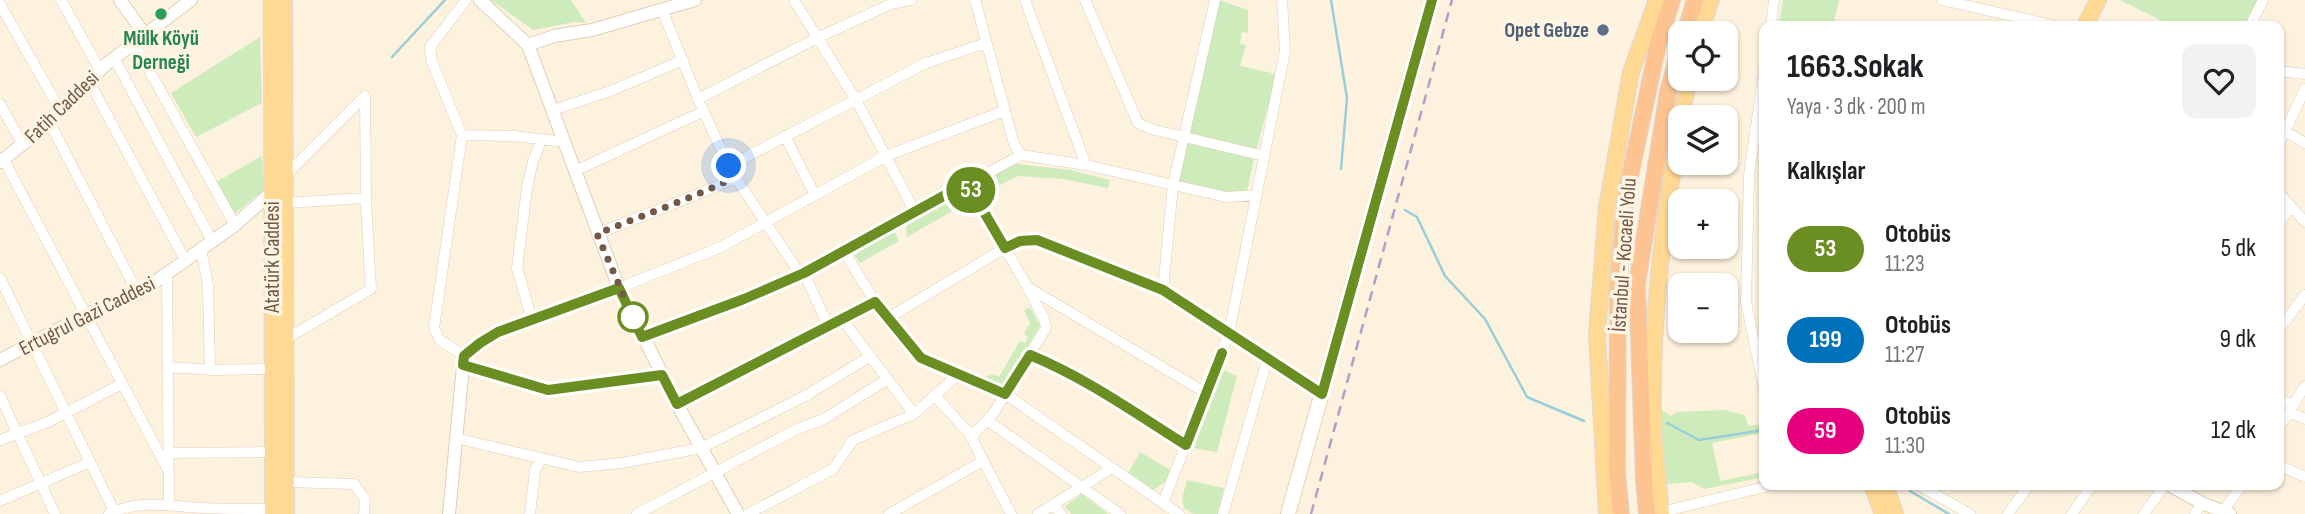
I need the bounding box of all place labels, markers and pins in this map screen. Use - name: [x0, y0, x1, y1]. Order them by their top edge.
- marker: Mülk Köyü Derneği: [153, 6, 169, 22]
- place label: Opet Gebze: [1504, 18, 1589, 43]
- marker: Opet Gebze: [1595, 22, 1611, 38]
- place label: Mülk Köyü Derneği: [123, 26, 199, 75]
- unlabelled marker: [618, 302, 648, 332]

